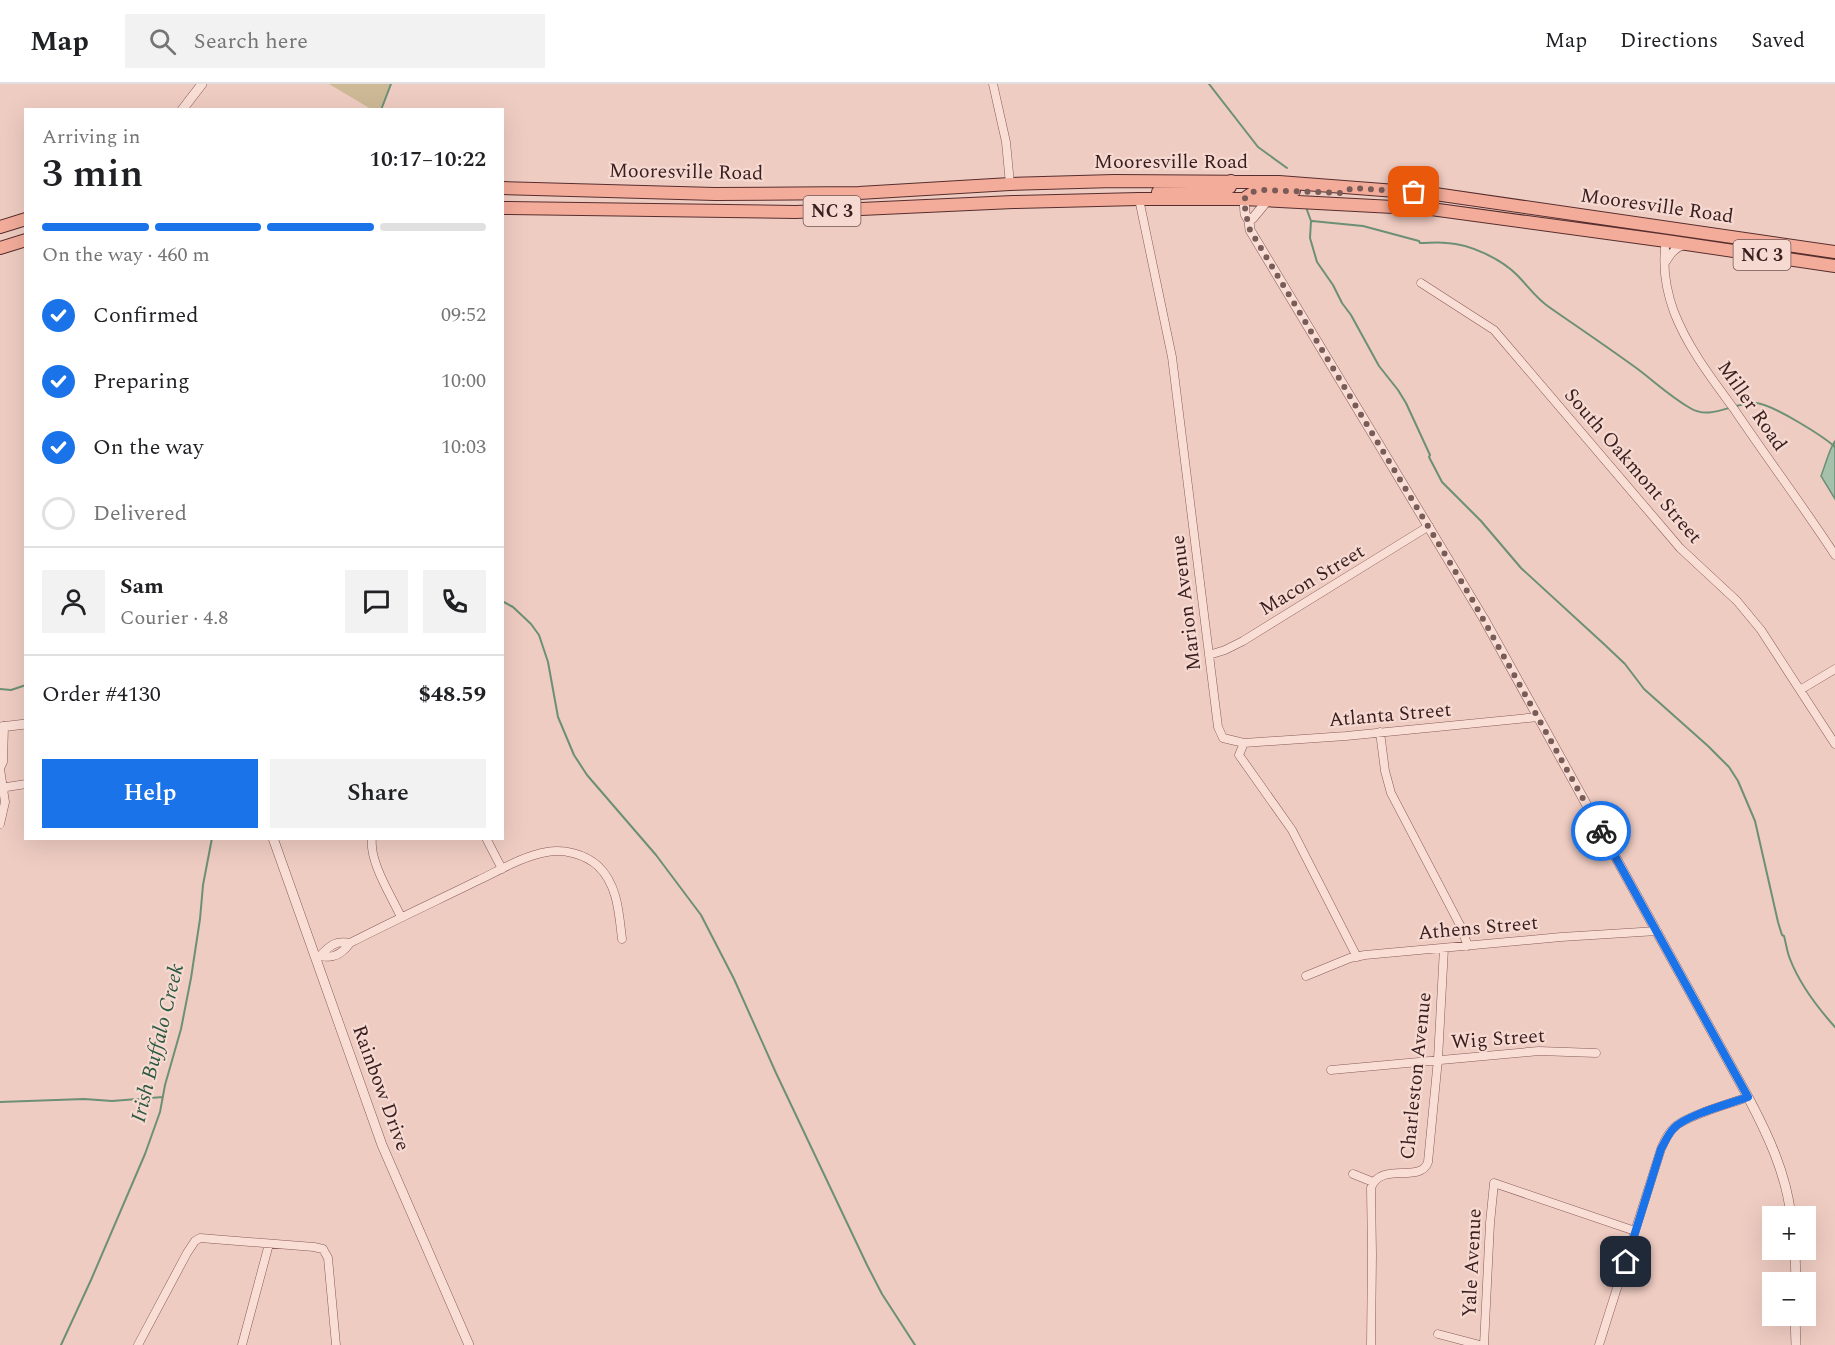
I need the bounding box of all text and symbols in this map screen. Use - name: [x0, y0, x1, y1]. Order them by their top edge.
- search box: [125, 14, 545, 68]
- text: Map: [30, 20, 89, 63]
- icon: search: [146, 25, 179, 58]
- text: Search here: [194, 25, 308, 58]
- text: Map: [1545, 25, 1587, 57]
- text: Directions: [1620, 25, 1718, 57]
- text: Saved: [1751, 25, 1805, 57]
- text: Arriving in: [42, 122, 140, 152]
- text: 10:17–10:22: [369, 143, 486, 176]
- text: 3 min: [42, 145, 143, 204]
- street label: Mooresville Road: [1094, 147, 1248, 177]
- street label: Mooresville Road: [608, 156, 764, 188]
- pin: [1388, 166, 1439, 217]
- icon: bag: [1397, 175, 1430, 208]
- street label: Mooresville Road: [1578, 180, 1736, 232]
- road number: NC 3: [804, 196, 860, 226]
- text: On the way · 460 m: [42, 240, 210, 270]
- road number: NC 3: [1734, 240, 1790, 270]
- icon: check: [42, 299, 75, 332]
- text: Confirmed: [93, 299, 199, 332]
- text: 09:52: [441, 300, 486, 330]
- street label: Miller Road: [1710, 354, 1794, 458]
- icon: check: [42, 365, 75, 398]
- text: Preparing: [93, 365, 190, 398]
- text: 10:00: [441, 366, 486, 396]
- street label: South Oakmont Street: [1557, 381, 1709, 551]
- icon: check: [42, 431, 75, 464]
- text: On the way: [93, 431, 204, 464]
- text: 10:03: [441, 432, 486, 462]
- text: Delivered: [93, 497, 187, 530]
- street label: Marion Avenue: [1163, 533, 1209, 673]
- street label: Macon Street: [1254, 537, 1370, 623]
- button: person: [42, 570, 105, 633]
- text: Sam: [120, 570, 164, 603]
- button: chat: [345, 570, 408, 633]
- button: phone: [423, 570, 486, 633]
- text: Courier · 4.8: [120, 603, 228, 633]
- text: Order #4130: [42, 678, 161, 711]
- text: $48.59: [418, 678, 486, 711]
- street label: Atlanta Street: [1327, 695, 1453, 735]
- button: Help: [42, 759, 258, 828]
- button: Share: [270, 759, 486, 828]
- courier: [1571, 801, 1631, 861]
- icon: bike: [1585, 815, 1618, 848]
- street label: Athens Street: [1417, 908, 1539, 948]
- water label: Irish Buffalo Creek: [123, 960, 193, 1126]
- street label: Charleston Avenue: [1392, 991, 1440, 1161]
- street label: Rainbow Drive: [344, 1021, 418, 1155]
- street label: Wig Street: [1450, 1021, 1546, 1057]
- map controls: [1762, 1206, 1816, 1326]
- button: +: [1762, 1206, 1816, 1260]
- street label: Yale Avenue: [1454, 1208, 1490, 1318]
- pin: [1600, 1236, 1651, 1287]
- icon: home: [1609, 1245, 1642, 1278]
- button: −: [1762, 1272, 1816, 1326]

